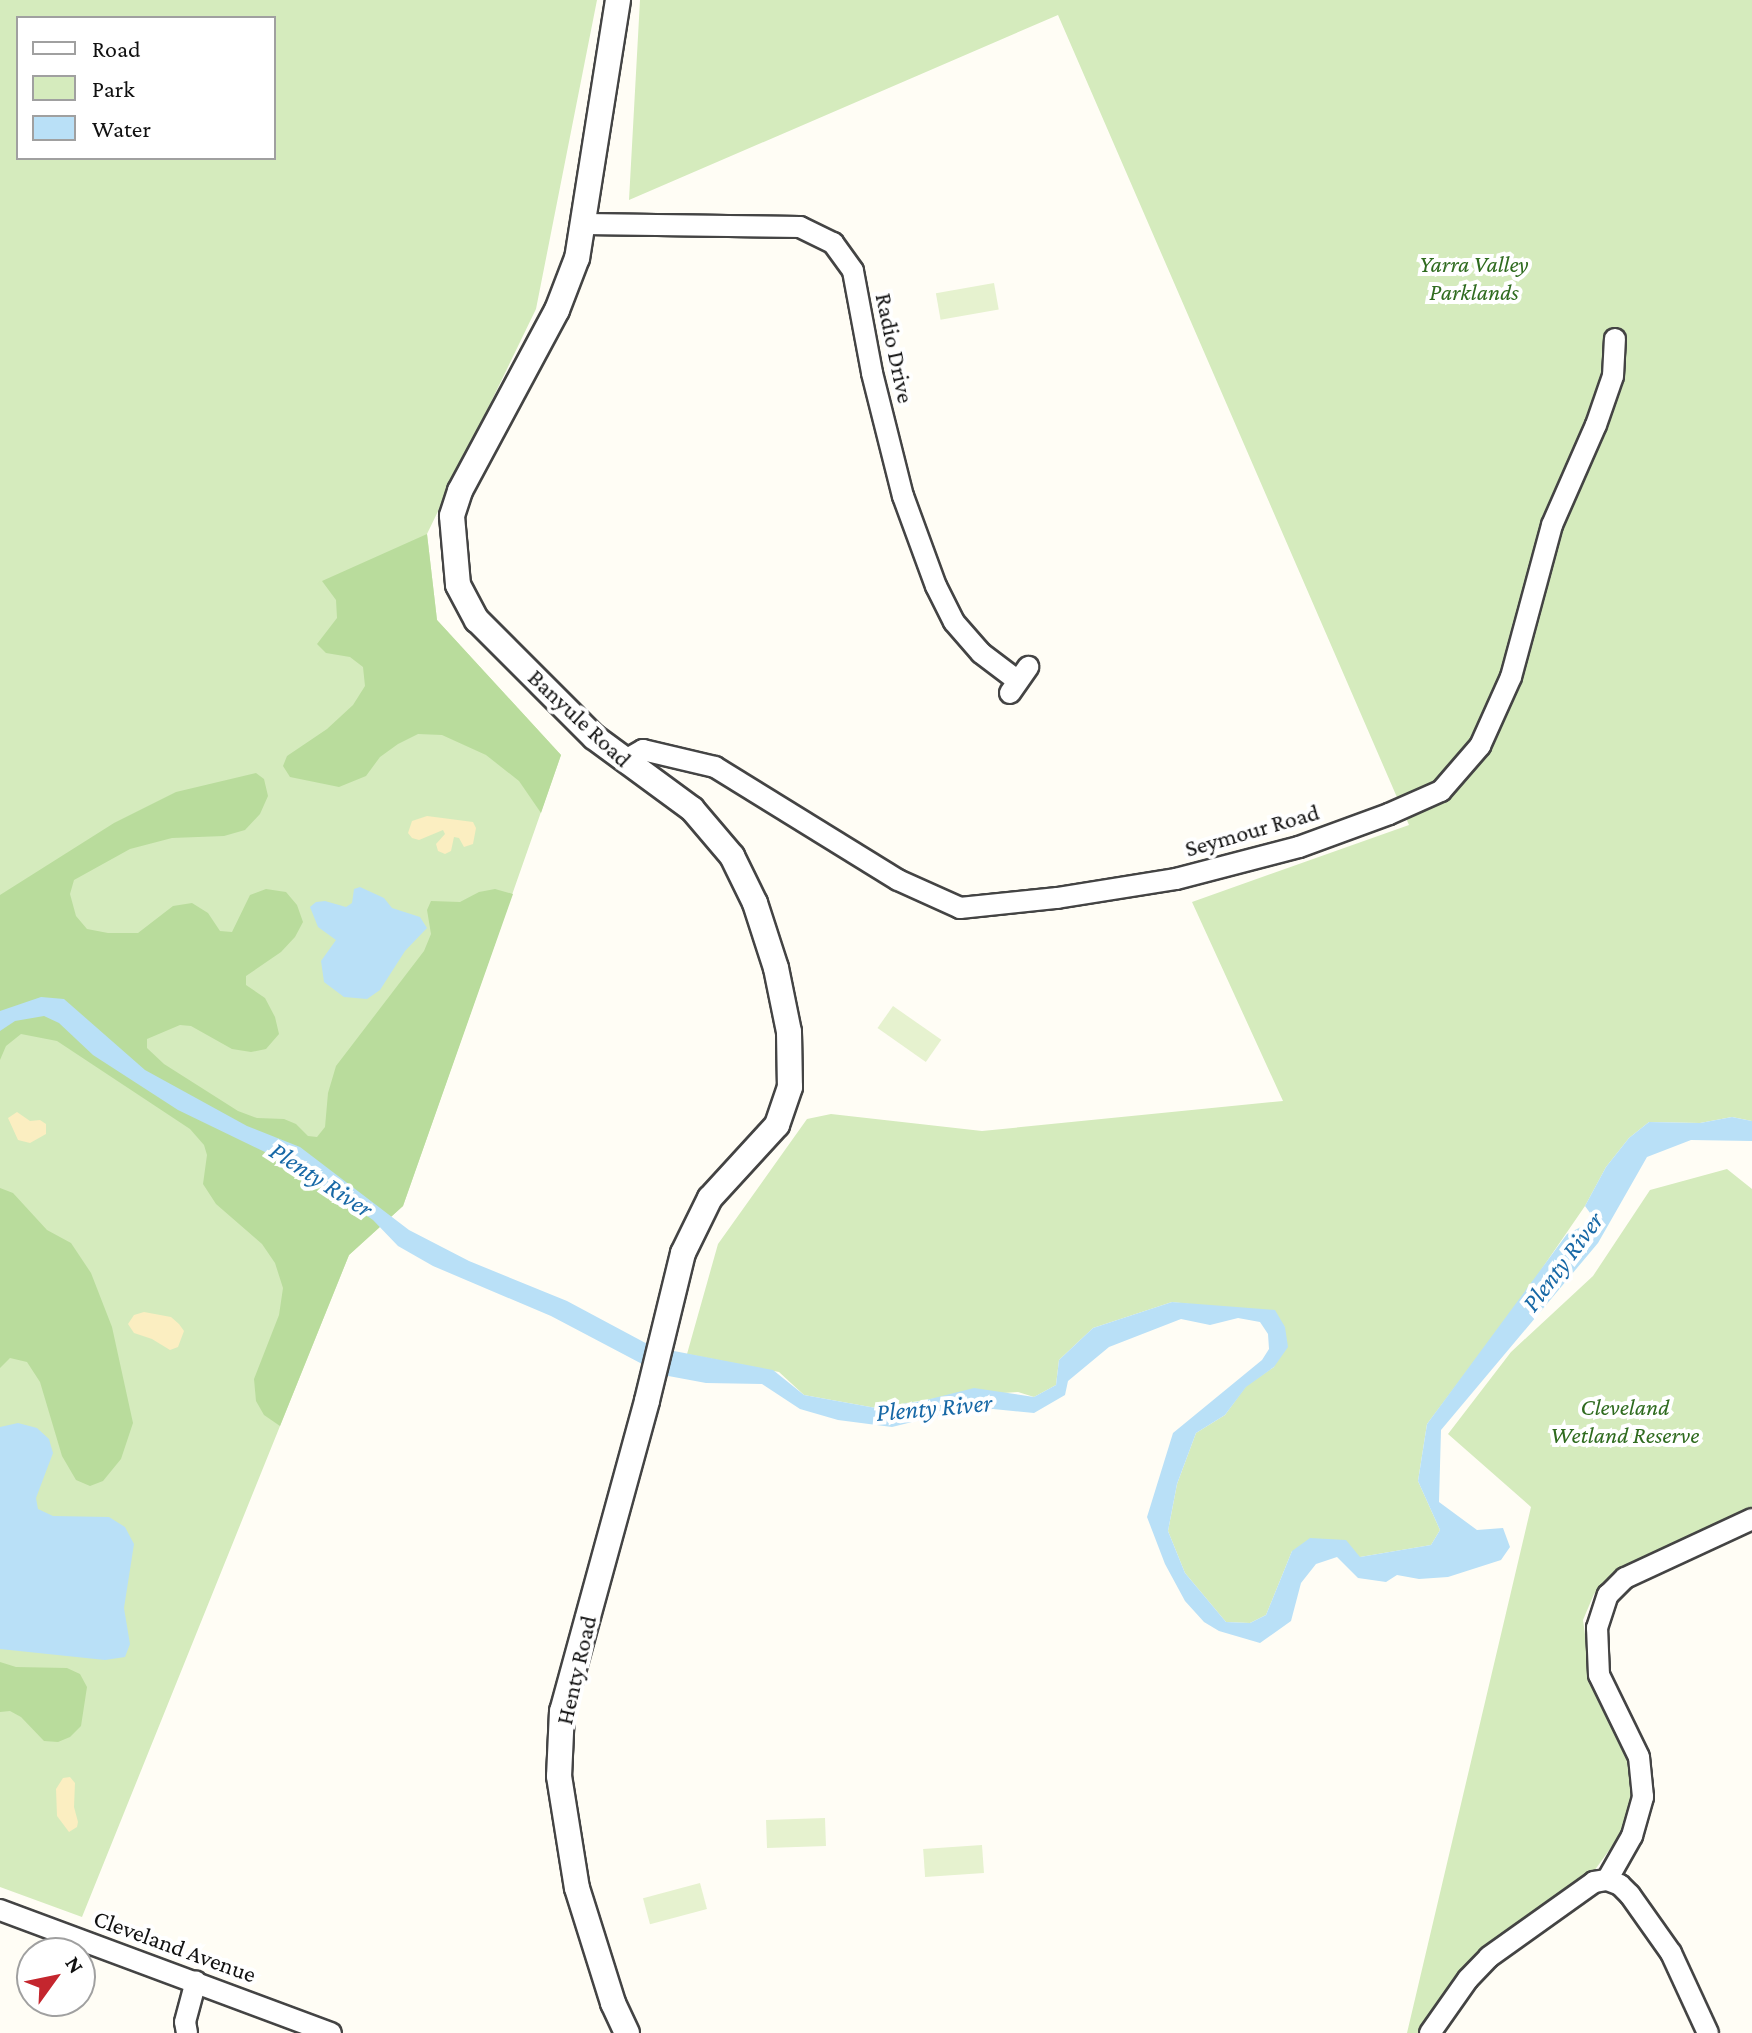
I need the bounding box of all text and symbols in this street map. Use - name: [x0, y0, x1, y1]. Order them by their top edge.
- legend: [16, 16, 276, 160]
- text: Road: [92, 35, 141, 62]
- text: Park: [92, 75, 135, 102]
- text: Water: [92, 115, 151, 142]
- park label: Yarra Valley Parklands: [1419, 250, 1529, 306]
- street label: Radio Drive: [869, 290, 921, 406]
- street label: Banyule Road: [522, 663, 638, 773]
- street label: Seymour Road: [1181, 797, 1323, 863]
- water label: Plenty River: [264, 1135, 378, 1225]
- water label: Plenty River: [1515, 1206, 1611, 1318]
- water label: Plenty River: [875, 1387, 993, 1429]
- park label: Cleveland Wetland Reserve: [1551, 1393, 1699, 1449]
- street label: Henty Road: [549, 1613, 603, 1727]
- street label: Cleveland Avenue: [90, 1903, 260, 1989]
- north arrow: [16, 1937, 96, 2017]
- text: N: [60, 1952, 89, 1978]

